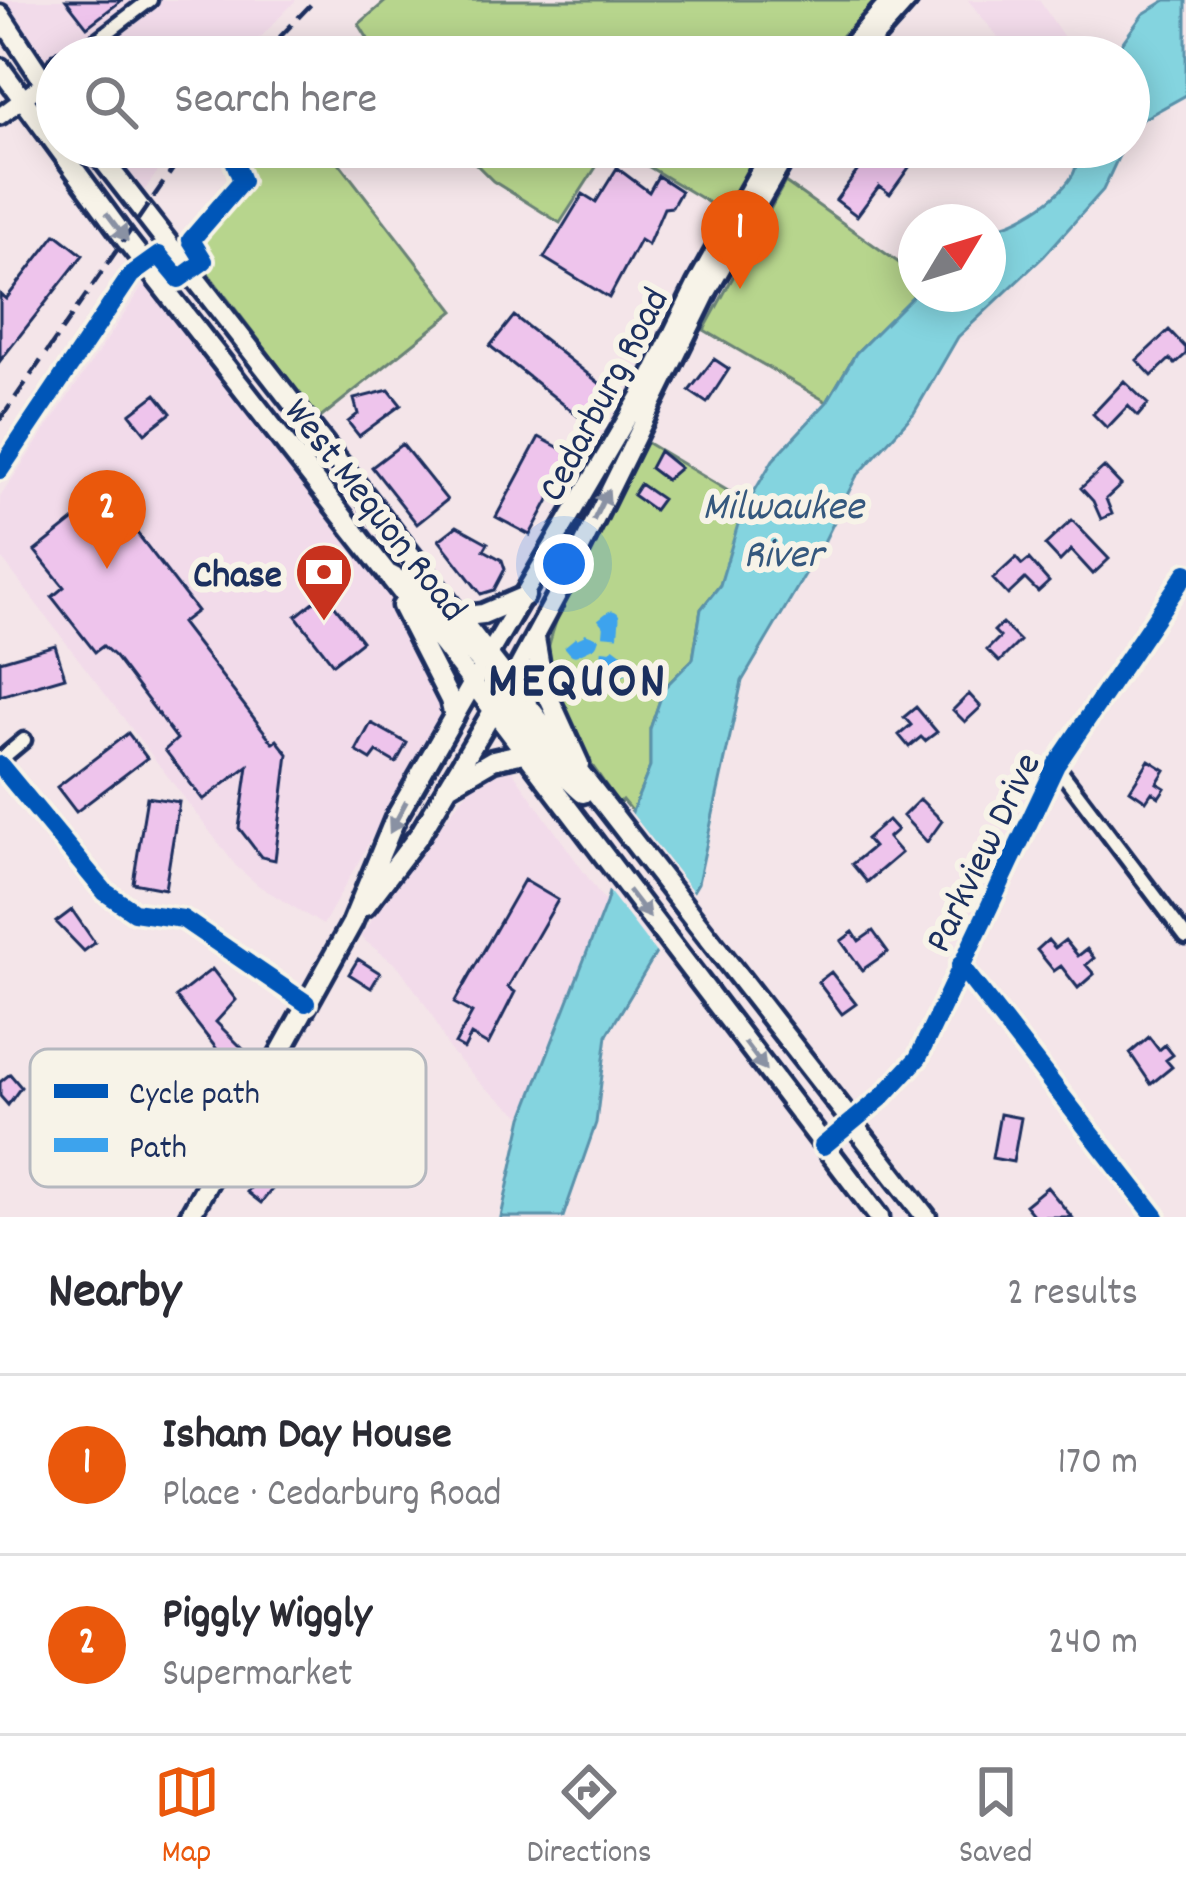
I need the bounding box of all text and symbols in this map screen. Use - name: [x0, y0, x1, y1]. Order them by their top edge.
- search box: [36, 36, 1150, 168]
- icon: search: [78, 69, 144, 135]
- text: Search here: [174, 70, 377, 134]
- pin: 1: [701, 190, 779, 289]
- north arrow: [898, 204, 1006, 312]
- one-way arrow: [104, 211, 128, 242]
- street label: Cedarburg Road: [527, 280, 686, 513]
- street label: West Mequon Road: [268, 388, 478, 636]
- pin: 2: [68, 470, 146, 569]
- water label: Milwaukee River: [702, 480, 866, 588]
- one-way arrow: [591, 487, 611, 522]
- your location: [534, 534, 594, 594]
- bank icon: Chase: [293, 541, 355, 623]
- place label: Chase: [193, 551, 282, 606]
- district label: MEQUON: [488, 649, 668, 721]
- street label: Parkview Drive: [914, 745, 1058, 963]
- one-way arrow: [388, 800, 408, 835]
- one-way arrow: [627, 888, 651, 920]
- one-way arrow: [742, 1040, 766, 1071]
- legend: [30, 1049, 426, 1187]
- text: Cycle path: [129, 1073, 260, 1120]
- text: Path: [129, 1127, 187, 1174]
- text: Nearby: [48, 1259, 181, 1331]
- text: 2 results: [1007, 1268, 1138, 1323]
- text: Isham Day House: [162, 1405, 452, 1469]
- text: 1: [83, 1437, 91, 1492]
- text: 170 m: [1058, 1437, 1138, 1492]
- text: Place · Cedarburg Road: [162, 1469, 502, 1524]
- text: Piggly Wiggly: [162, 1585, 372, 1649]
- text: 2: [78, 1617, 96, 1672]
- text: 240 m: [1048, 1617, 1138, 1672]
- text: Supermarket: [162, 1649, 353, 1704]
- tab: Map: [154, 1759, 220, 1878]
- tab: Directions: [527, 1759, 652, 1878]
- tab: Saved: [959, 1759, 1032, 1878]

